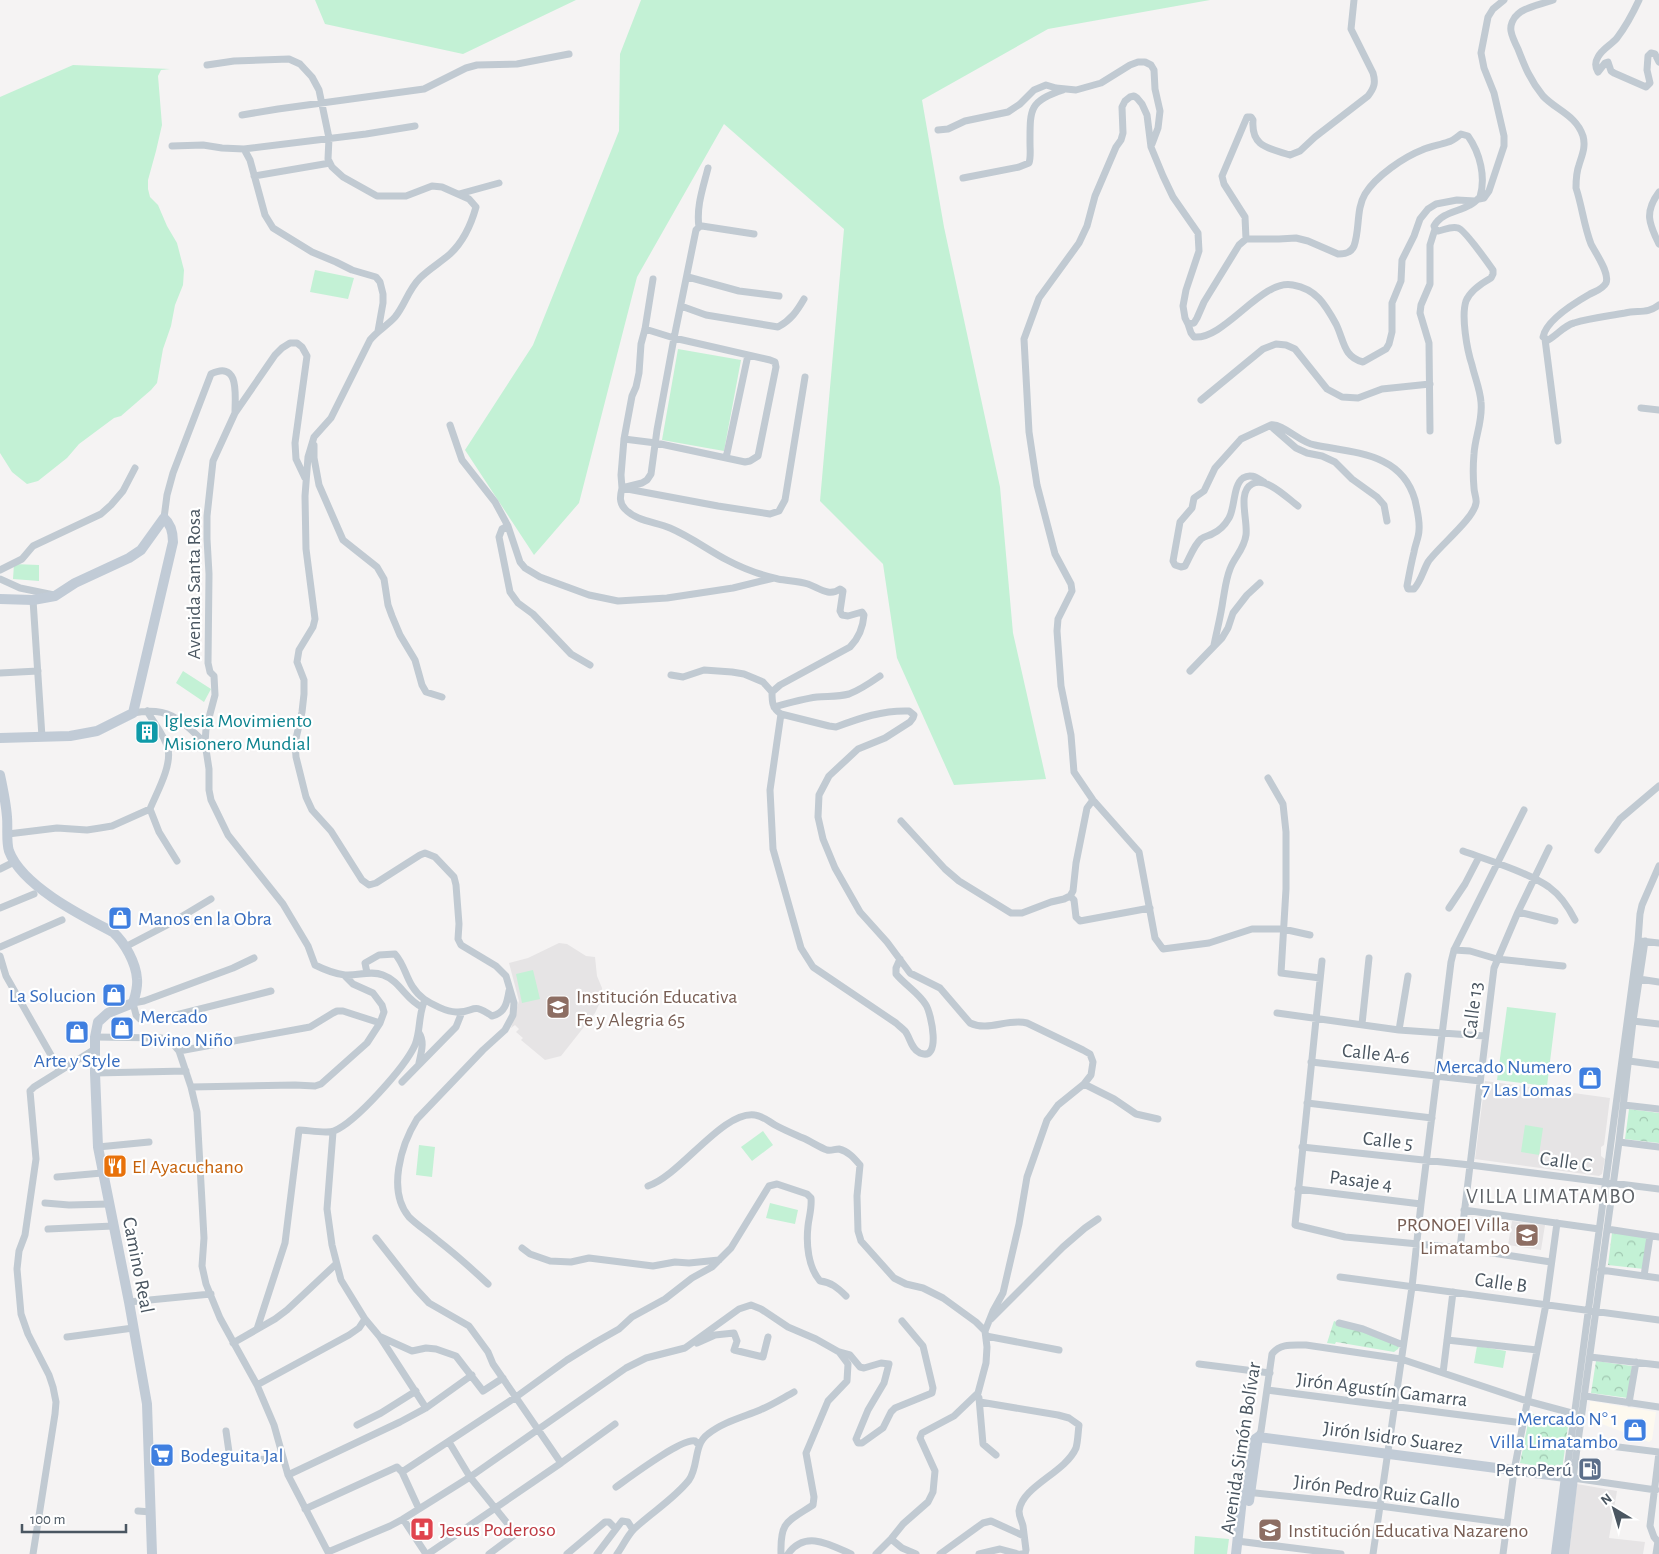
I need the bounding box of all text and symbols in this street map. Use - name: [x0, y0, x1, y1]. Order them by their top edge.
- street label: Avenida Santa Rosa: [184, 509, 204, 659]
- place label: Iglesia Movimiento Misionero Mundial: [164, 711, 312, 754]
- building icon: Iglesia Movimiento Misionero Mundial: [134, 719, 160, 745]
- shop icon: Manos en la Obra: [107, 905, 133, 931]
- place label: Manos en la Obra: [138, 909, 272, 929]
- street label: Calle 13: [1460, 981, 1486, 1040]
- shop icon: La Solucion: [101, 982, 127, 1008]
- place label: La Solucion: [9, 986, 96, 1006]
- place label: Institución Educativa Fe y Alegria 65: [576, 987, 737, 1030]
- school or university icon: Institución Educativa Fe y Alegria 65: [545, 994, 571, 1020]
- place label: Mercado Divino Niño: [140, 1007, 233, 1050]
- shop icon: Mercado Divino Niño: [109, 1015, 135, 1041]
- shop icon: Arte y Style: [64, 1019, 90, 1045]
- street label: Calle A-6: [1341, 1040, 1411, 1068]
- place label: Arte y Style: [34, 1051, 120, 1071]
- place label: Mercado Numero 7 Las Lomas: [1436, 1057, 1572, 1100]
- shop icon: Mercado Numero 7 Las Lomas: [1577, 1065, 1603, 1091]
- street label: Calle 5: [1362, 1128, 1414, 1154]
- street label: Calle C: [1538, 1148, 1593, 1176]
- restaurant icon: El Ayacuchano: [102, 1153, 128, 1179]
- place label: El Ayacuchano: [132, 1157, 244, 1177]
- street label: Pasaje 4: [1328, 1167, 1393, 1195]
- district label: VILLA LIMATAMBO: [1466, 1186, 1636, 1207]
- street label: Camino Real: [119, 1215, 157, 1315]
- place label: PRONOEI Villa Limatambo: [1396, 1215, 1510, 1258]
- school or university icon: PRONOEI Villa Limatambo: [1514, 1222, 1540, 1248]
- street label: Calle B: [1473, 1269, 1528, 1297]
- street label: Avenida Simón Bolívar: [1218, 1360, 1265, 1536]
- street label: Jirón Agustín Gamarra: [1295, 1370, 1469, 1410]
- place label: Mercado N° 1 Villa Limatambo: [1490, 1409, 1618, 1452]
- shop icon: Mercado N° 1 Villa Limatambo: [1622, 1417, 1648, 1443]
- street label: Jirón Isidro Suarez: [1322, 1418, 1464, 1458]
- supermarket icon: Bodeguita Jal: [149, 1442, 175, 1468]
- place label: Bodeguita Jal: [180, 1446, 283, 1466]
- fuel station icon: PetroPerú: [1577, 1456, 1603, 1482]
- place label: PetroPerú: [1496, 1460, 1572, 1480]
- street label: Jirón Pedro Ruiz Gallo: [1293, 1472, 1461, 1512]
- north arrow: [1589, 1484, 1639, 1534]
- text: N: [1598, 1491, 1615, 1508]
- scale bar: [22, 1502, 126, 1534]
- text: 100 m: [30, 1512, 65, 1527]
- hospital icon: Jesus Poderoso: [409, 1516, 435, 1542]
- school or university icon: Institución Educativa Nazareno: [1257, 1517, 1283, 1543]
- place label: Jesus Poderoso: [440, 1520, 556, 1540]
- place label: Institución Educativa Nazareno: [1288, 1521, 1528, 1541]

